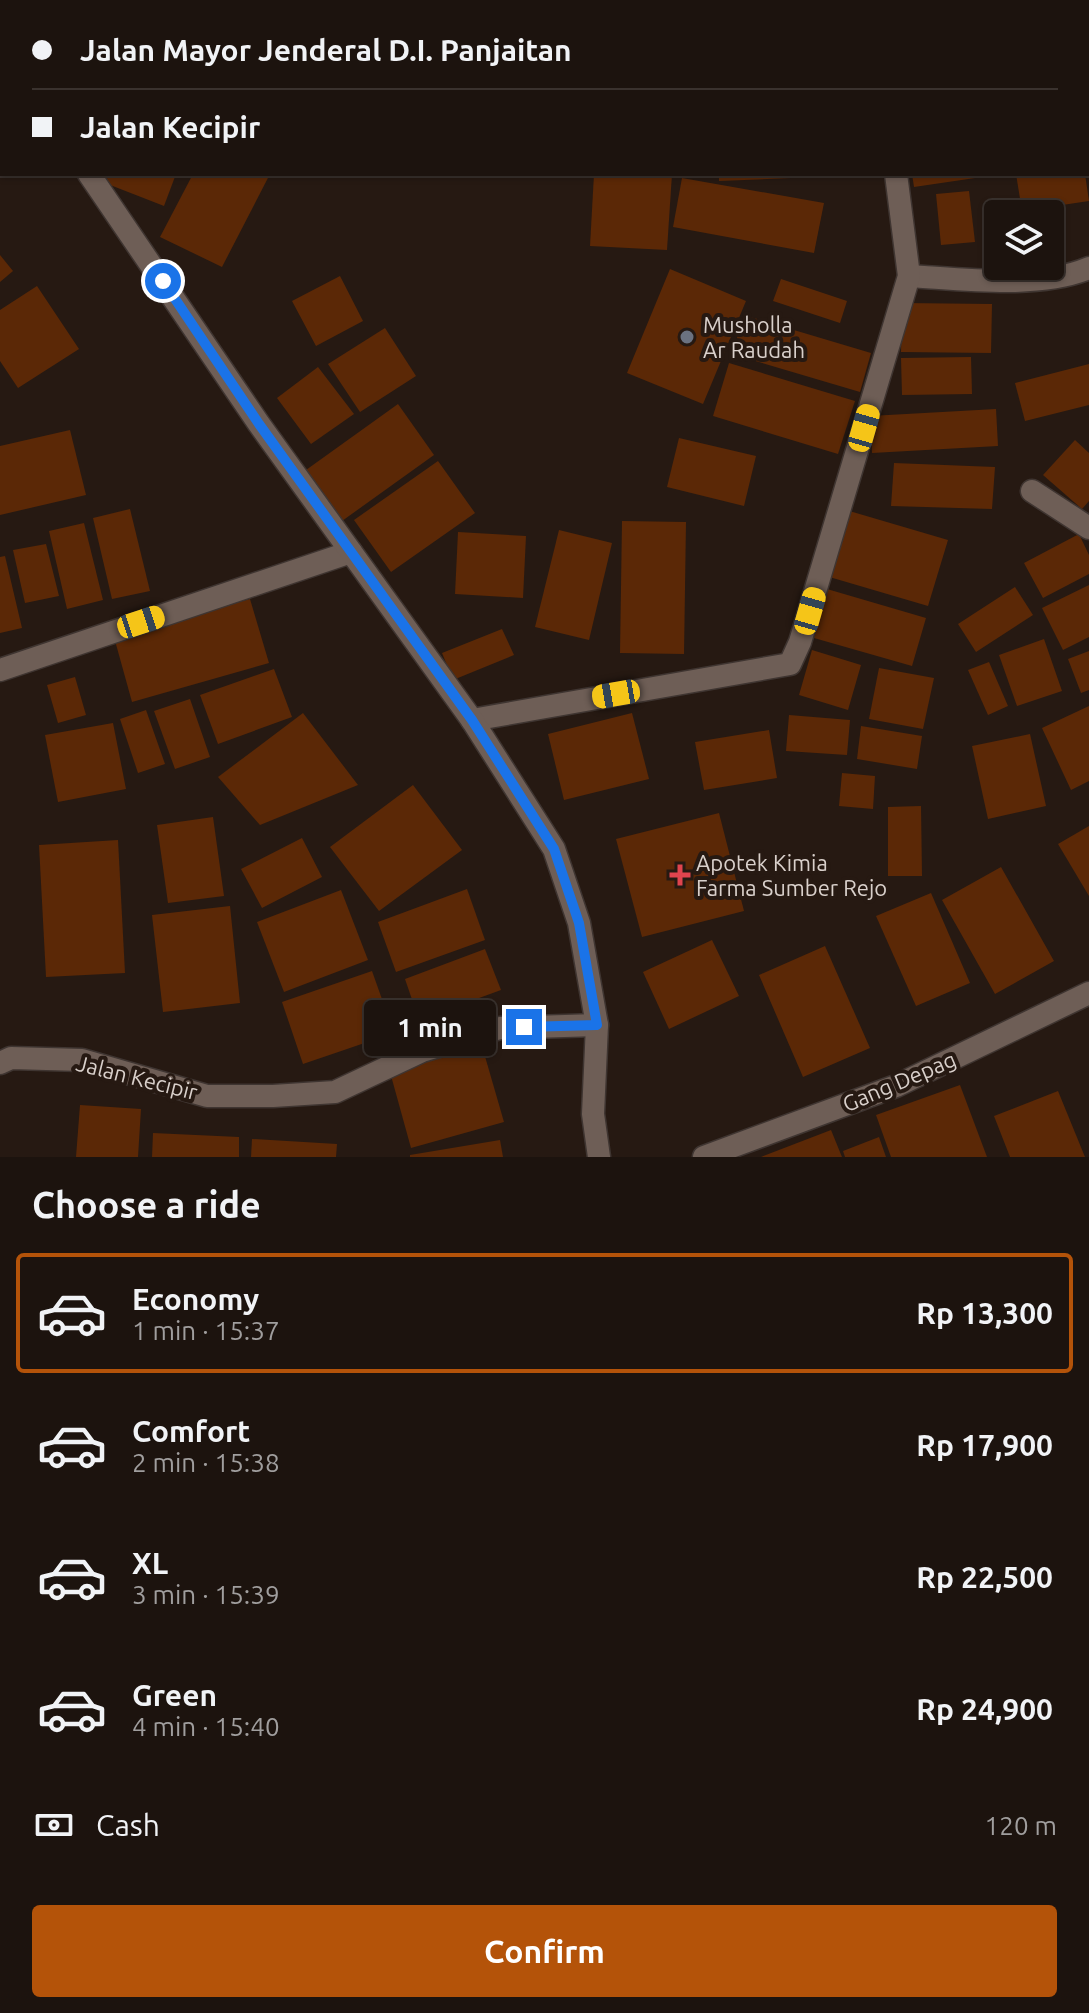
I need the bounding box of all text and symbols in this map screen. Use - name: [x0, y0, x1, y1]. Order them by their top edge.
- text: Jalan Mayor Jenderal D.I. Panjaitan: [80, 33, 572, 67]
- text: Jalan Kecipir: [80, 110, 260, 144]
- map controls: [984, 200, 1064, 280]
- button: layers: [984, 200, 1064, 280]
- route start: [145, 263, 181, 299]
- place label: Musholla Ar Raudah: [703, 312, 805, 362]
- marker: Musholla Ar Raudah: [678, 328, 696, 346]
- car: [846, 402, 882, 454]
- car: [792, 585, 828, 637]
- car: [114, 603, 168, 641]
- car: [590, 678, 642, 710]
- place label: Apotek Kimia Farma Sumber Rejo: [696, 850, 887, 900]
- marker: Apotek Kimia Farma Sumber Rejo: [671, 866, 689, 884]
- callout: 1 min: [364, 999, 496, 1055]
- route end: [506, 1009, 542, 1045]
- text: 1 min: [397, 1013, 463, 1042]
- street label: Gang Depag: [839, 1046, 959, 1116]
- street label: Jalan Kecipir: [74, 1050, 201, 1104]
- text: Choose a ride: [32, 1184, 261, 1225]
- icon: car: [36, 1277, 108, 1349]
- text: Economy: [132, 1282, 259, 1316]
- text: Rp 13,300: [916, 1296, 1053, 1330]
- text: 1 min · 15:37: [132, 1316, 280, 1345]
- icon: car: [36, 1409, 108, 1481]
- text: Comfort: [132, 1414, 250, 1448]
- text: Rp 17,900: [916, 1428, 1053, 1462]
- text: 2 min · 15:38: [132, 1448, 280, 1477]
- icon: car: [36, 1541, 108, 1613]
- text: XL: [132, 1546, 168, 1580]
- text: Rp 22,500: [916, 1560, 1053, 1594]
- text: 3 min · 15:39: [132, 1580, 280, 1609]
- icon: car: [36, 1673, 108, 1745]
- text: Green: [132, 1678, 217, 1712]
- text: Rp 24,900: [916, 1692, 1053, 1726]
- text: 4 min · 15:40: [132, 1712, 280, 1741]
- icon: cash: [32, 1803, 76, 1847]
- text: Cash: [96, 1808, 160, 1842]
- text: 120 m: [985, 1811, 1057, 1840]
- button: Confirm: [32, 1905, 1057, 1997]

